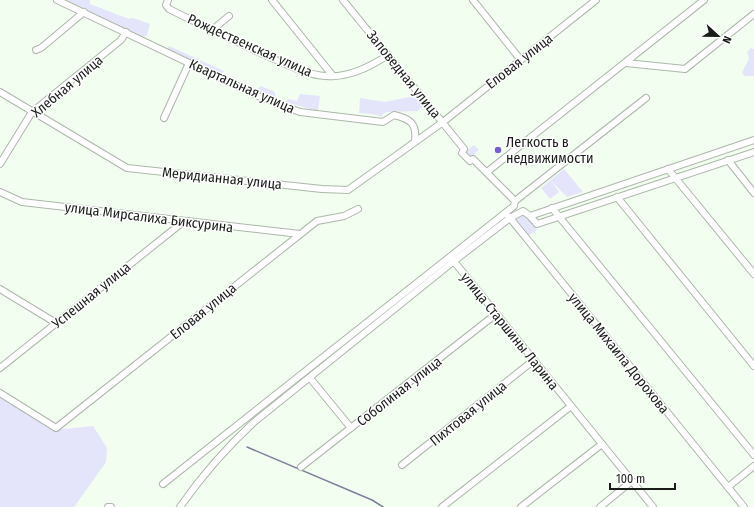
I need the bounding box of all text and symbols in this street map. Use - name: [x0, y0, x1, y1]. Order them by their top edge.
- street label: Рождественская улица: [185, 10, 315, 81]
- north arrow: [698, 16, 738, 56]
- street label: Заповедная улица: [363, 27, 445, 122]
- street label: Еловая улица: [482, 30, 556, 93]
- text: N: [720, 34, 734, 45]
- street label: Хлебная улица: [28, 52, 107, 121]
- street label: Квартальная улица: [186, 56, 297, 117]
- place label: Легкость в недвижимости: [506, 134, 593, 167]
- marker: Легкость в недвижимости: [493, 145, 503, 155]
- street label: Меридианная улица: [161, 164, 283, 193]
- street label: улица Мирсалиха Биксурина: [64, 199, 234, 236]
- street label: Успешная улица: [48, 258, 134, 333]
- street label: улица Старшины Ларина: [457, 269, 562, 394]
- street label: Еловая улица: [167, 279, 240, 343]
- street label: улица Михаила Дорохова: [565, 290, 673, 417]
- street label: Соболиная улица: [353, 353, 445, 430]
- street label: Пихтовая улица: [426, 377, 510, 450]
- scale bar: [610, 465, 675, 491]
- text: 100 m: [616, 472, 645, 486]

